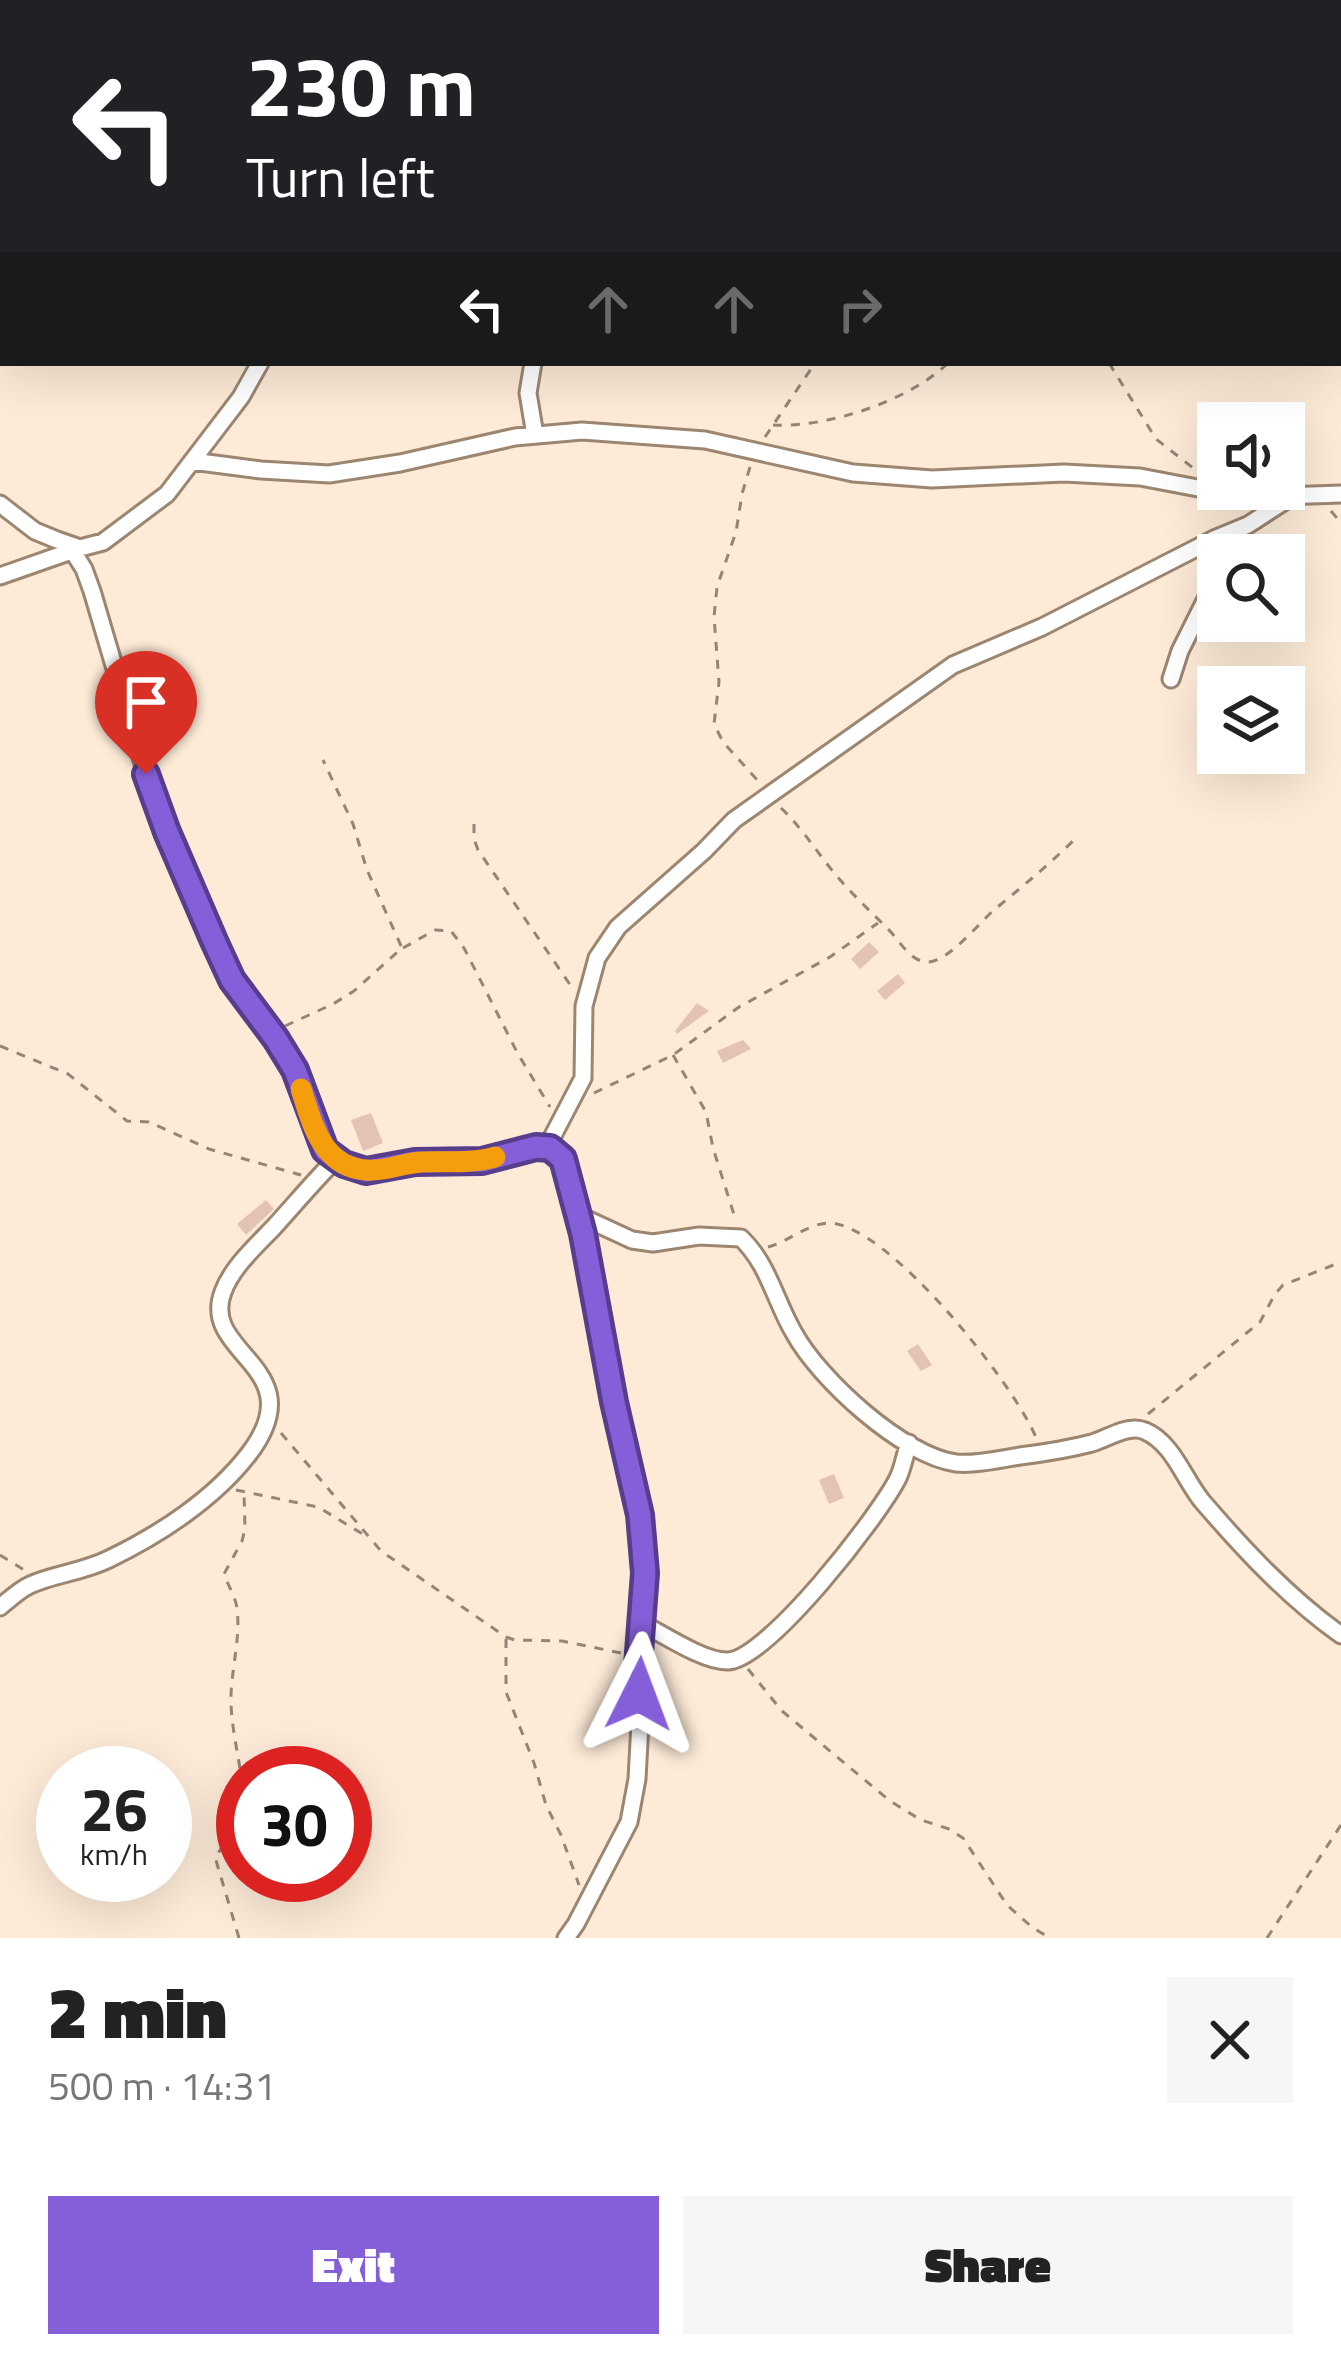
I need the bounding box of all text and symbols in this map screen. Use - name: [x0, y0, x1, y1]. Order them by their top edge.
- text: 230 m: [246, 21, 476, 149]
- icon: left: [48, 48, 204, 204]
- text: Turn left: [246, 136, 435, 218]
- icon: left: [449, 276, 515, 342]
- icon: ahead: [575, 276, 641, 342]
- icon: ahead: [701, 276, 767, 342]
- icon: right: [827, 276, 893, 342]
- map controls: [1197, 402, 1305, 774]
- button: sound: [1197, 402, 1305, 510]
- button: search: [1197, 534, 1305, 642]
- pin: [95, 651, 197, 774]
- button: layers: [1197, 666, 1305, 774]
- icon: arrive: [113, 669, 179, 735]
- position arrow: [576, 1631, 702, 1757]
- speed limit sign: 30: [216, 1746, 372, 1902]
- text: 26: [80, 1763, 148, 1854]
- text: km/h: [80, 1831, 148, 1877]
- text: 2 min: [48, 1956, 227, 2066]
- button: close: [1167, 1977, 1293, 2103]
- text: 500 m · 14:31: [48, 2056, 276, 2115]
- button: Exit: [48, 2196, 659, 2334]
- button: Share: [683, 2196, 1293, 2334]

